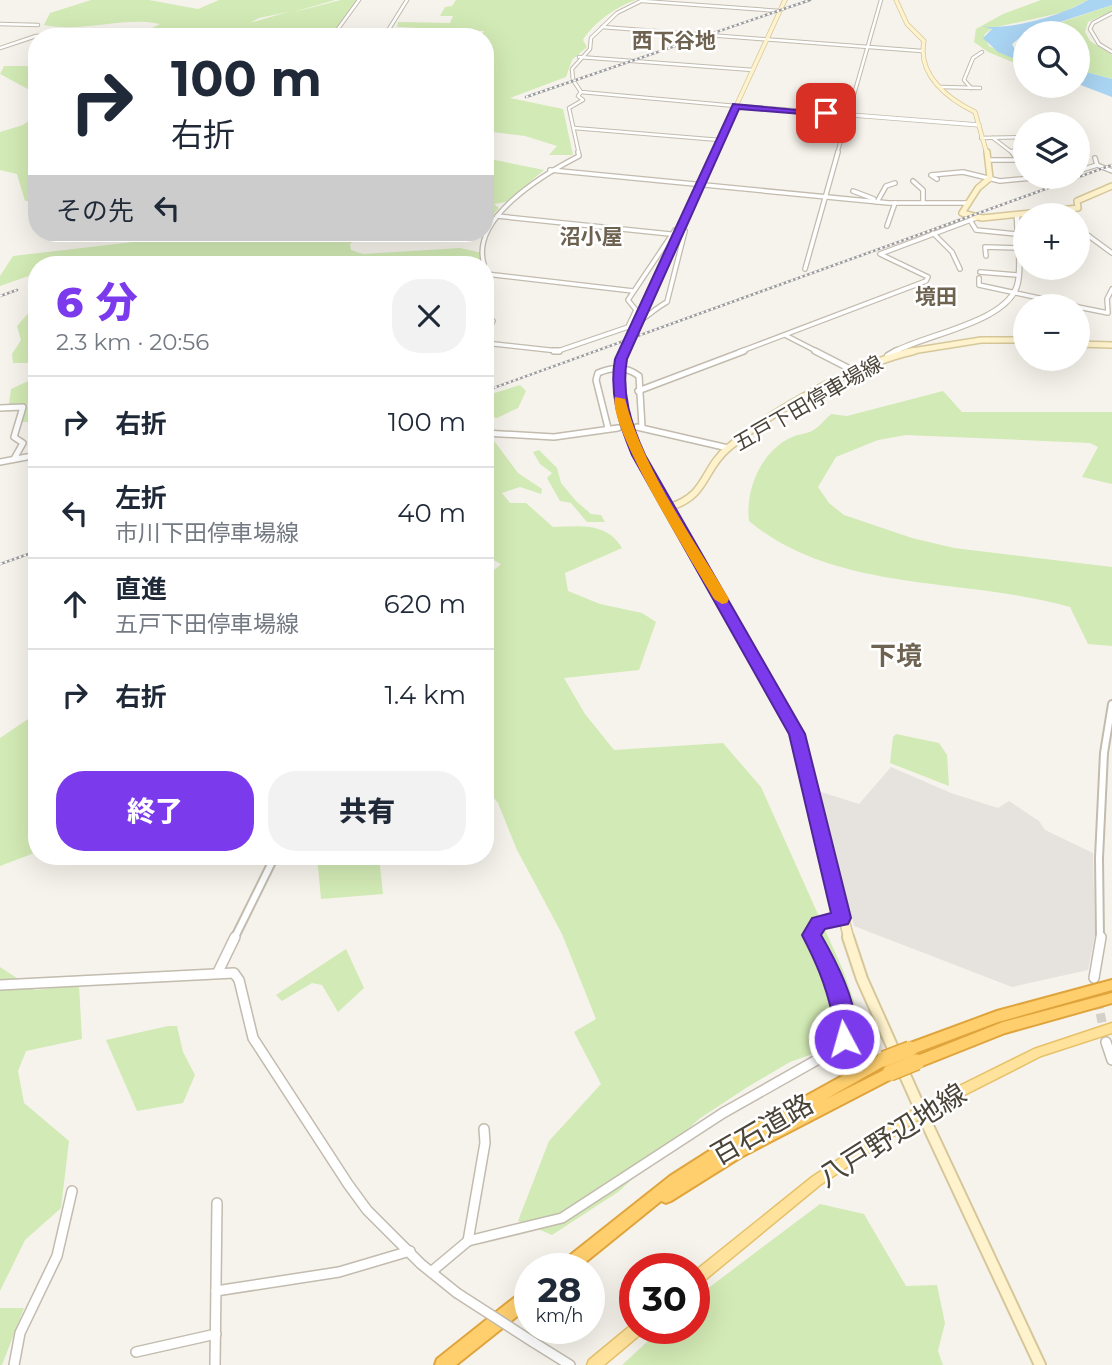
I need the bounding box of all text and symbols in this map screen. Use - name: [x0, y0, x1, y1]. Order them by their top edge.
- map controls: [1013, 21, 1090, 371]
- button: search: [1013, 21, 1090, 98]
- district label: 西下谷地: [632, 28, 716, 53]
- text: 100 m: [171, 49, 322, 108]
- icon: right: [56, 56, 147, 147]
- pin: [796, 83, 856, 143]
- icon: arrive: [807, 94, 845, 132]
- button: layers: [1013, 112, 1090, 189]
- text: 右折: [171, 115, 235, 154]
- icon: left: [148, 189, 186, 227]
- text: その先: [56, 195, 134, 227]
- button: +: [1013, 203, 1090, 280]
- district label: 沼小屋: [560, 224, 623, 249]
- text: 6 分: [56, 276, 137, 328]
- button: close: [392, 279, 466, 353]
- district label: 境田: [915, 284, 957, 309]
- button: −: [1013, 294, 1090, 371]
- text: 2.3 km · 20:56: [56, 328, 209, 356]
- street label: 五戸下田停車場線: [729, 350, 887, 456]
- icon: right: [56, 403, 94, 441]
- text: 100 m: [388, 406, 466, 438]
- text: 右折: [115, 408, 167, 440]
- text: 左折: [115, 482, 167, 514]
- icon: left: [56, 494, 94, 532]
- text: 40 m: [397, 497, 466, 529]
- text: 市川下田停車場線: [115, 519, 299, 547]
- text: 直進: [115, 573, 167, 605]
- icon: ahead: [56, 585, 94, 623]
- text: 620 m: [384, 588, 466, 620]
- text: 五戸下田停車場線: [115, 610, 299, 638]
- district label: 下境: [870, 640, 922, 672]
- icon: right: [56, 676, 94, 714]
- text: 1.4 km: [384, 679, 466, 711]
- text: 右折: [115, 681, 167, 713]
- button: 終了: [56, 771, 254, 851]
- button: 共有: [268, 771, 466, 851]
- position arrow: [807, 1002, 881, 1076]
- street label: 八戸野辺地線: [812, 1076, 972, 1194]
- street label: 百石道路: [705, 1086, 819, 1172]
- speed limit sign: 30: [619, 1253, 710, 1344]
- text: 28: [538, 1268, 581, 1311]
- text: km/h: [535, 1305, 584, 1327]

